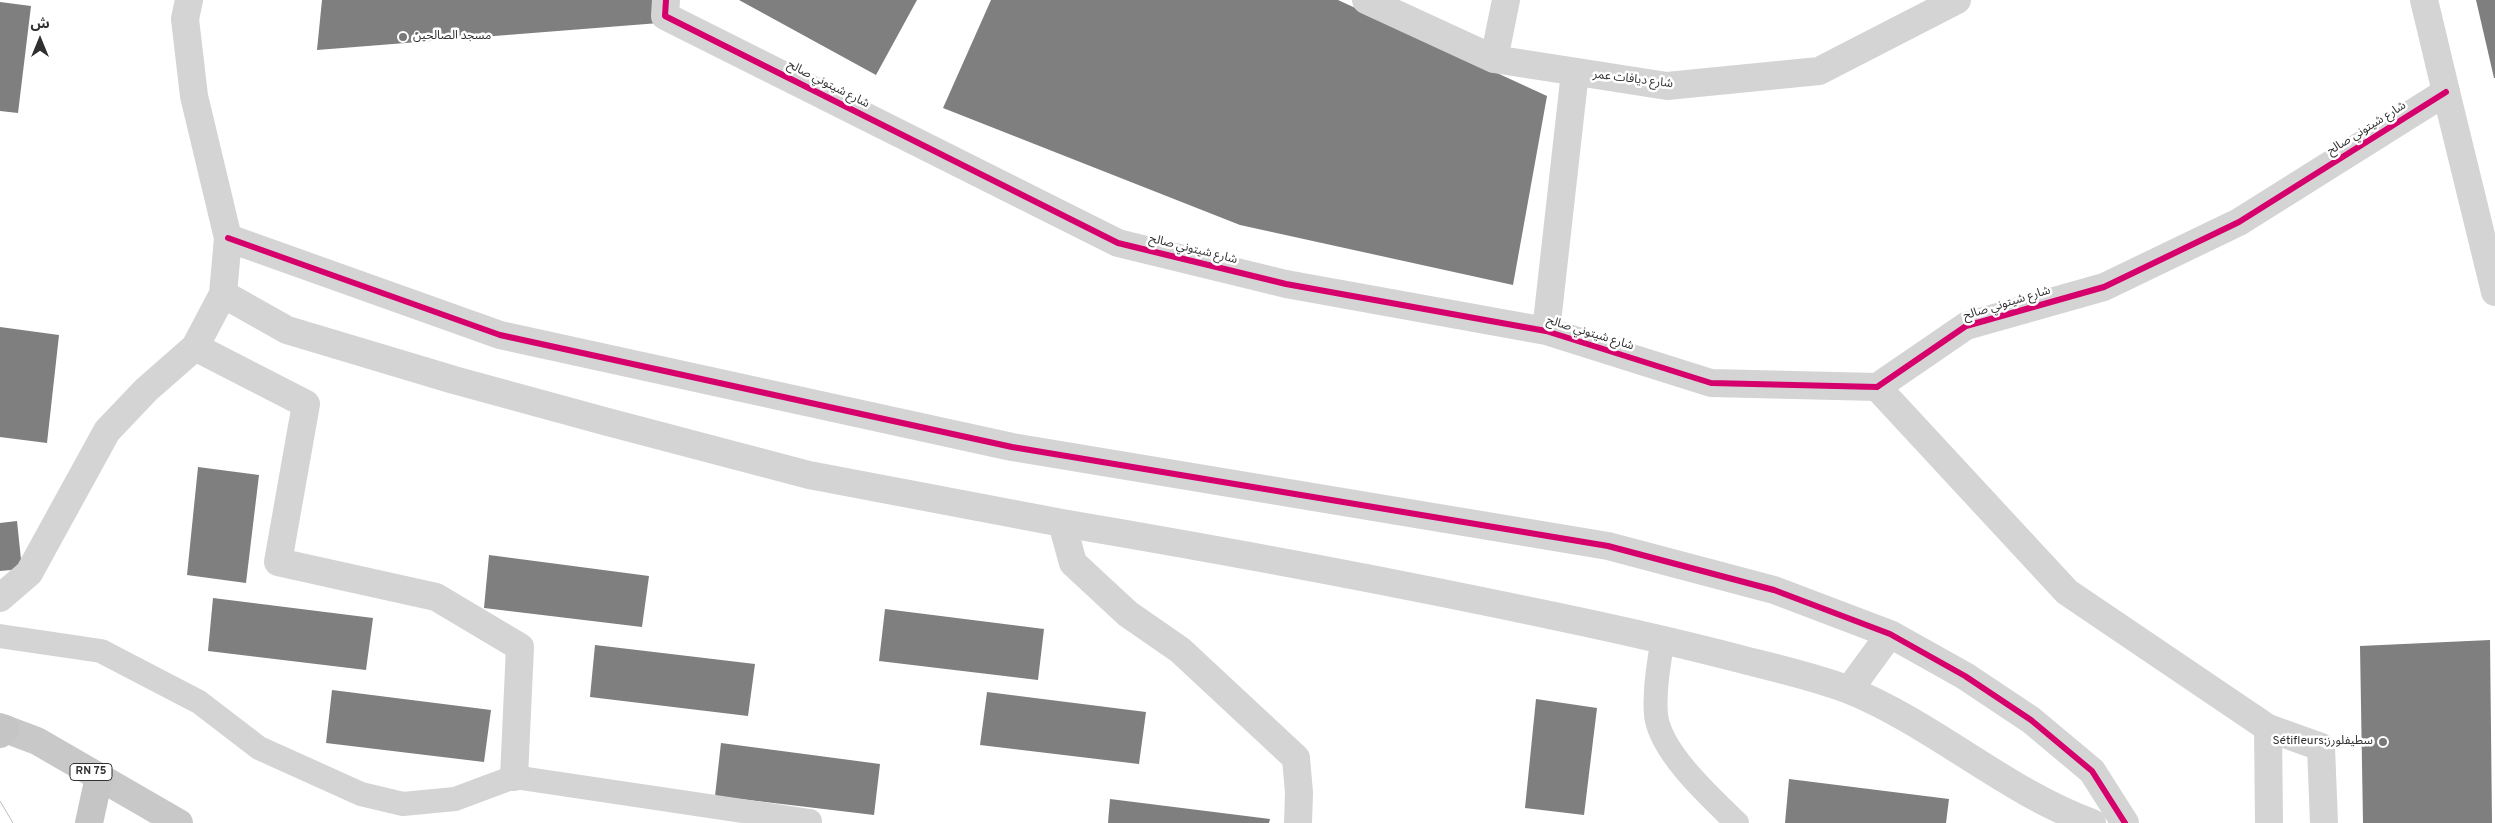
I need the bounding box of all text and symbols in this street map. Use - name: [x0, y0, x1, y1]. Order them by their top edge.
- north arrow: [15, 15, 65, 65]
- text: ش: [30, 16, 50, 33]
- place label: مسجد الصالحين: [413, 30, 491, 44]
- marker: مسجد الصالحين: [397, 31, 409, 43]
- street label: شارع شيتوني صالح: [784, 58, 872, 112]
- street label: شارع ديافات عمر: [1592, 68, 1674, 92]
- street label: شارع شيتوني صالح: [2325, 99, 2409, 159]
- street label: شارع شيتوني صالح: [1147, 232, 1239, 268]
- street label: شارع شيتوني صالح: [1962, 284, 2052, 324]
- street label: شارع شيتوني صالح: [1545, 314, 1635, 354]
- place label: Sétifleurs;سطيفلورز: [2273, 735, 2373, 749]
- marker: Sétifleurs;سطيفلورز: [2377, 736, 2389, 748]
- road number: RN 75: [70, 764, 112, 780]

